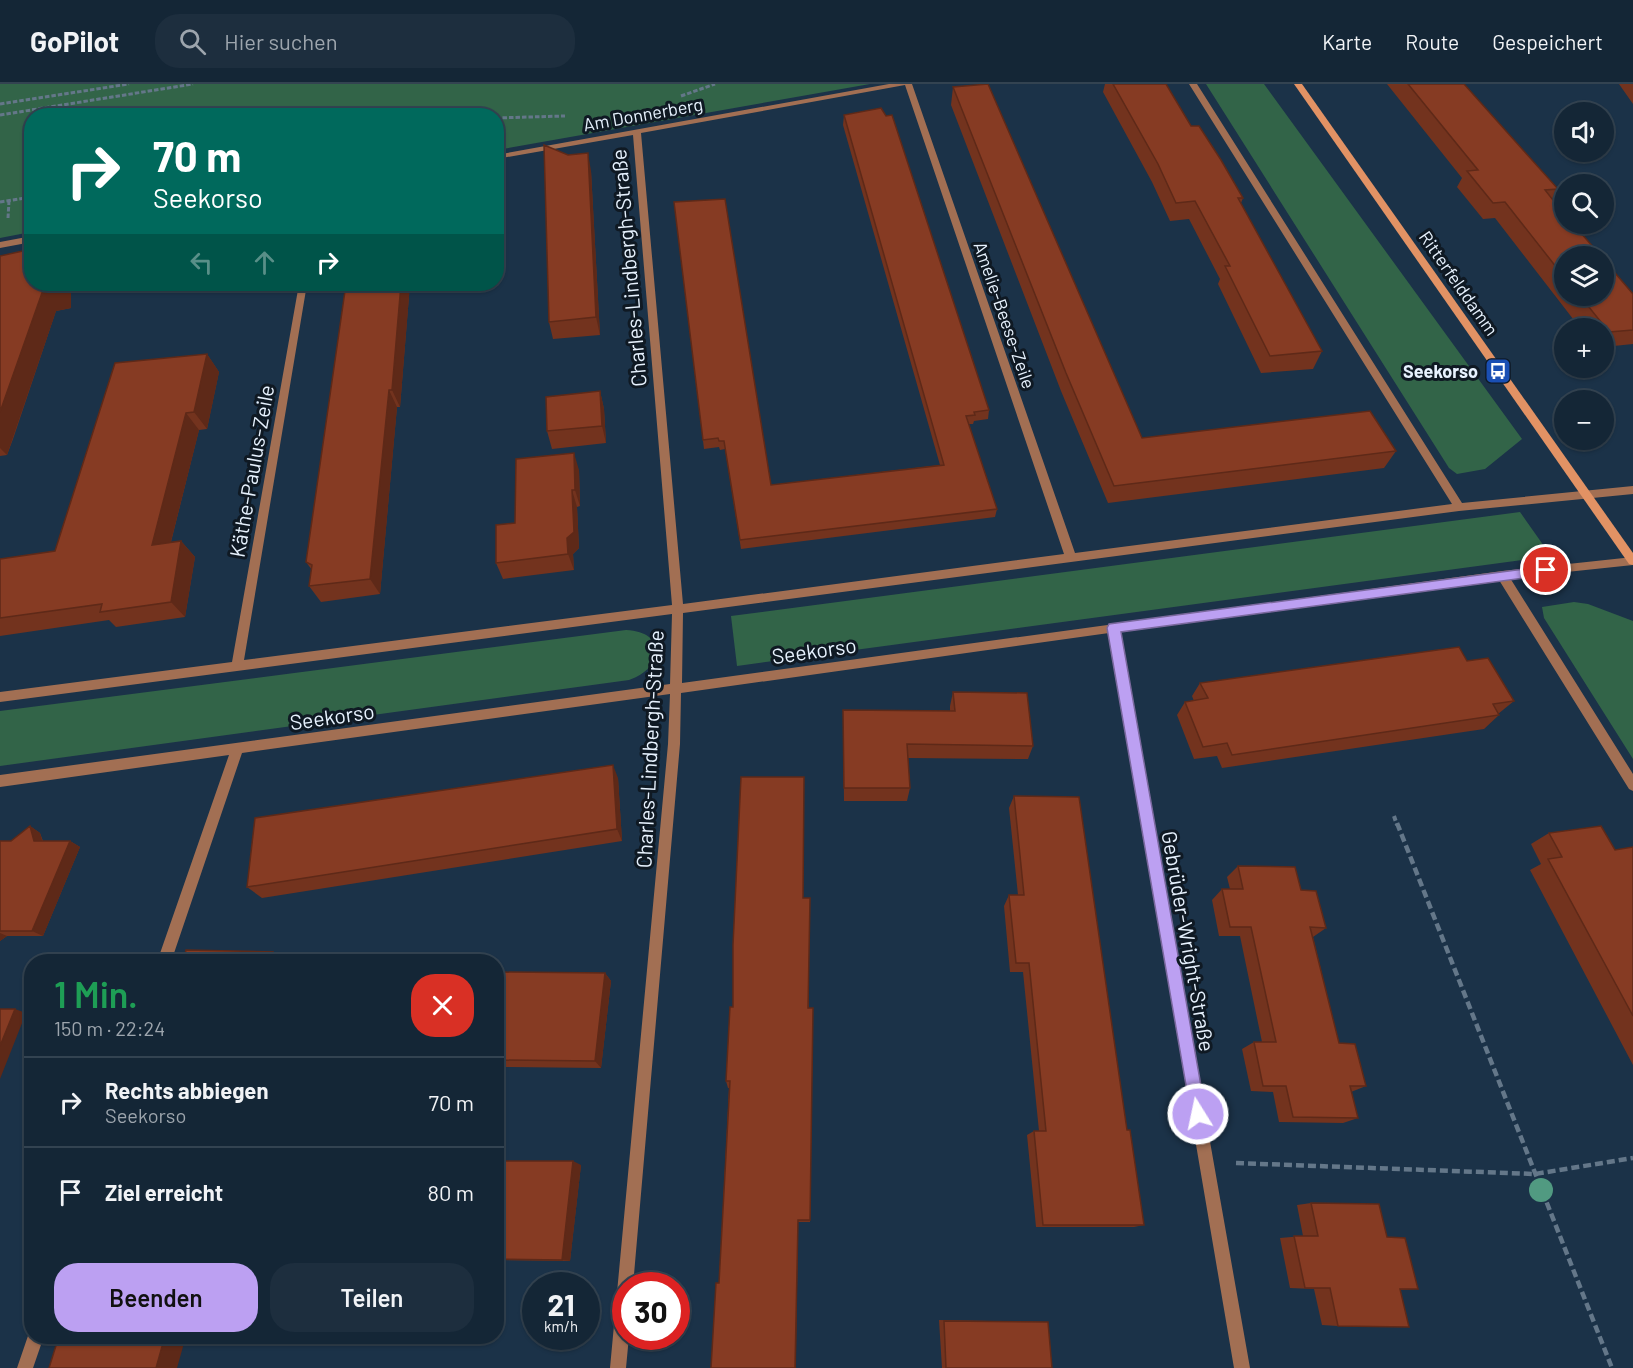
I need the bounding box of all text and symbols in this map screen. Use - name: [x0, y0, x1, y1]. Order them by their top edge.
- search box: [155, 14, 575, 68]
- text: GoPilot: [30, 24, 119, 58]
- icon: search: [176, 25, 209, 58]
- text: Hier suchen: [224, 28, 337, 54]
- text: Karte: [1322, 29, 1372, 54]
- text: Route: [1405, 29, 1459, 54]
- text: Gespeichert: [1492, 29, 1603, 54]
- street label: Am Donnerberg: [581, 93, 705, 135]
- map controls: [1554, 102, 1614, 450]
- button: sound: [1554, 102, 1614, 162]
- text: 70 m: [153, 130, 241, 180]
- icon: right: [54, 132, 132, 210]
- street label: Charles-Lindbergh-Straße: [605, 148, 651, 388]
- button: search: [1554, 174, 1614, 234]
- text: Seekorso: [153, 181, 263, 213]
- street label: Ritterfelddamm: [1415, 226, 1503, 340]
- street label: Amelie-Beese-Zeile: [970, 239, 1040, 391]
- icon: left: [185, 246, 218, 279]
- icon: ahead: [248, 246, 281, 279]
- icon: right: [311, 246, 344, 279]
- button: layers: [1554, 246, 1614, 306]
- button: +: [1554, 318, 1614, 378]
- bus stop icon: Seekorso: [1483, 356, 1513, 386]
- place label: Seekorso: [1403, 360, 1478, 382]
- street label: Käthe-Paulus-Zeile: [224, 383, 278, 559]
- button: −: [1554, 390, 1614, 450]
- pin: [1520, 544, 1571, 595]
- icon: arrive: [1529, 553, 1562, 586]
- street label: Charles-Lindbergh-Straße: [630, 629, 668, 869]
- street label: Seekorso: [770, 632, 858, 668]
- street label: Seekorso: [288, 698, 376, 734]
- street label: Gebrüder-Wright-Straße: [1157, 829, 1221, 1053]
- text: 1 Min.: [54, 972, 138, 1015]
- button: close: [411, 974, 474, 1037]
- text: 150 m · 22:24: [54, 1016, 165, 1040]
- text: Rechts abbiegen: [105, 1077, 268, 1103]
- position arrow: [1166, 1082, 1230, 1146]
- icon: right: [54, 1086, 87, 1119]
- text: 70 m: [429, 1089, 474, 1115]
- text: Seekorso: [105, 1103, 186, 1127]
- icon: arrive: [54, 1176, 87, 1209]
- text: Ziel erreicht: [105, 1179, 223, 1205]
- text: 80 m: [428, 1179, 474, 1205]
- button: Beenden: [54, 1263, 258, 1332]
- button: Teilen: [270, 1263, 474, 1332]
- speed limit sign: 30: [612, 1272, 690, 1350]
- text: 21: [547, 1286, 575, 1322]
- text: km/h: [544, 1317, 578, 1335]

